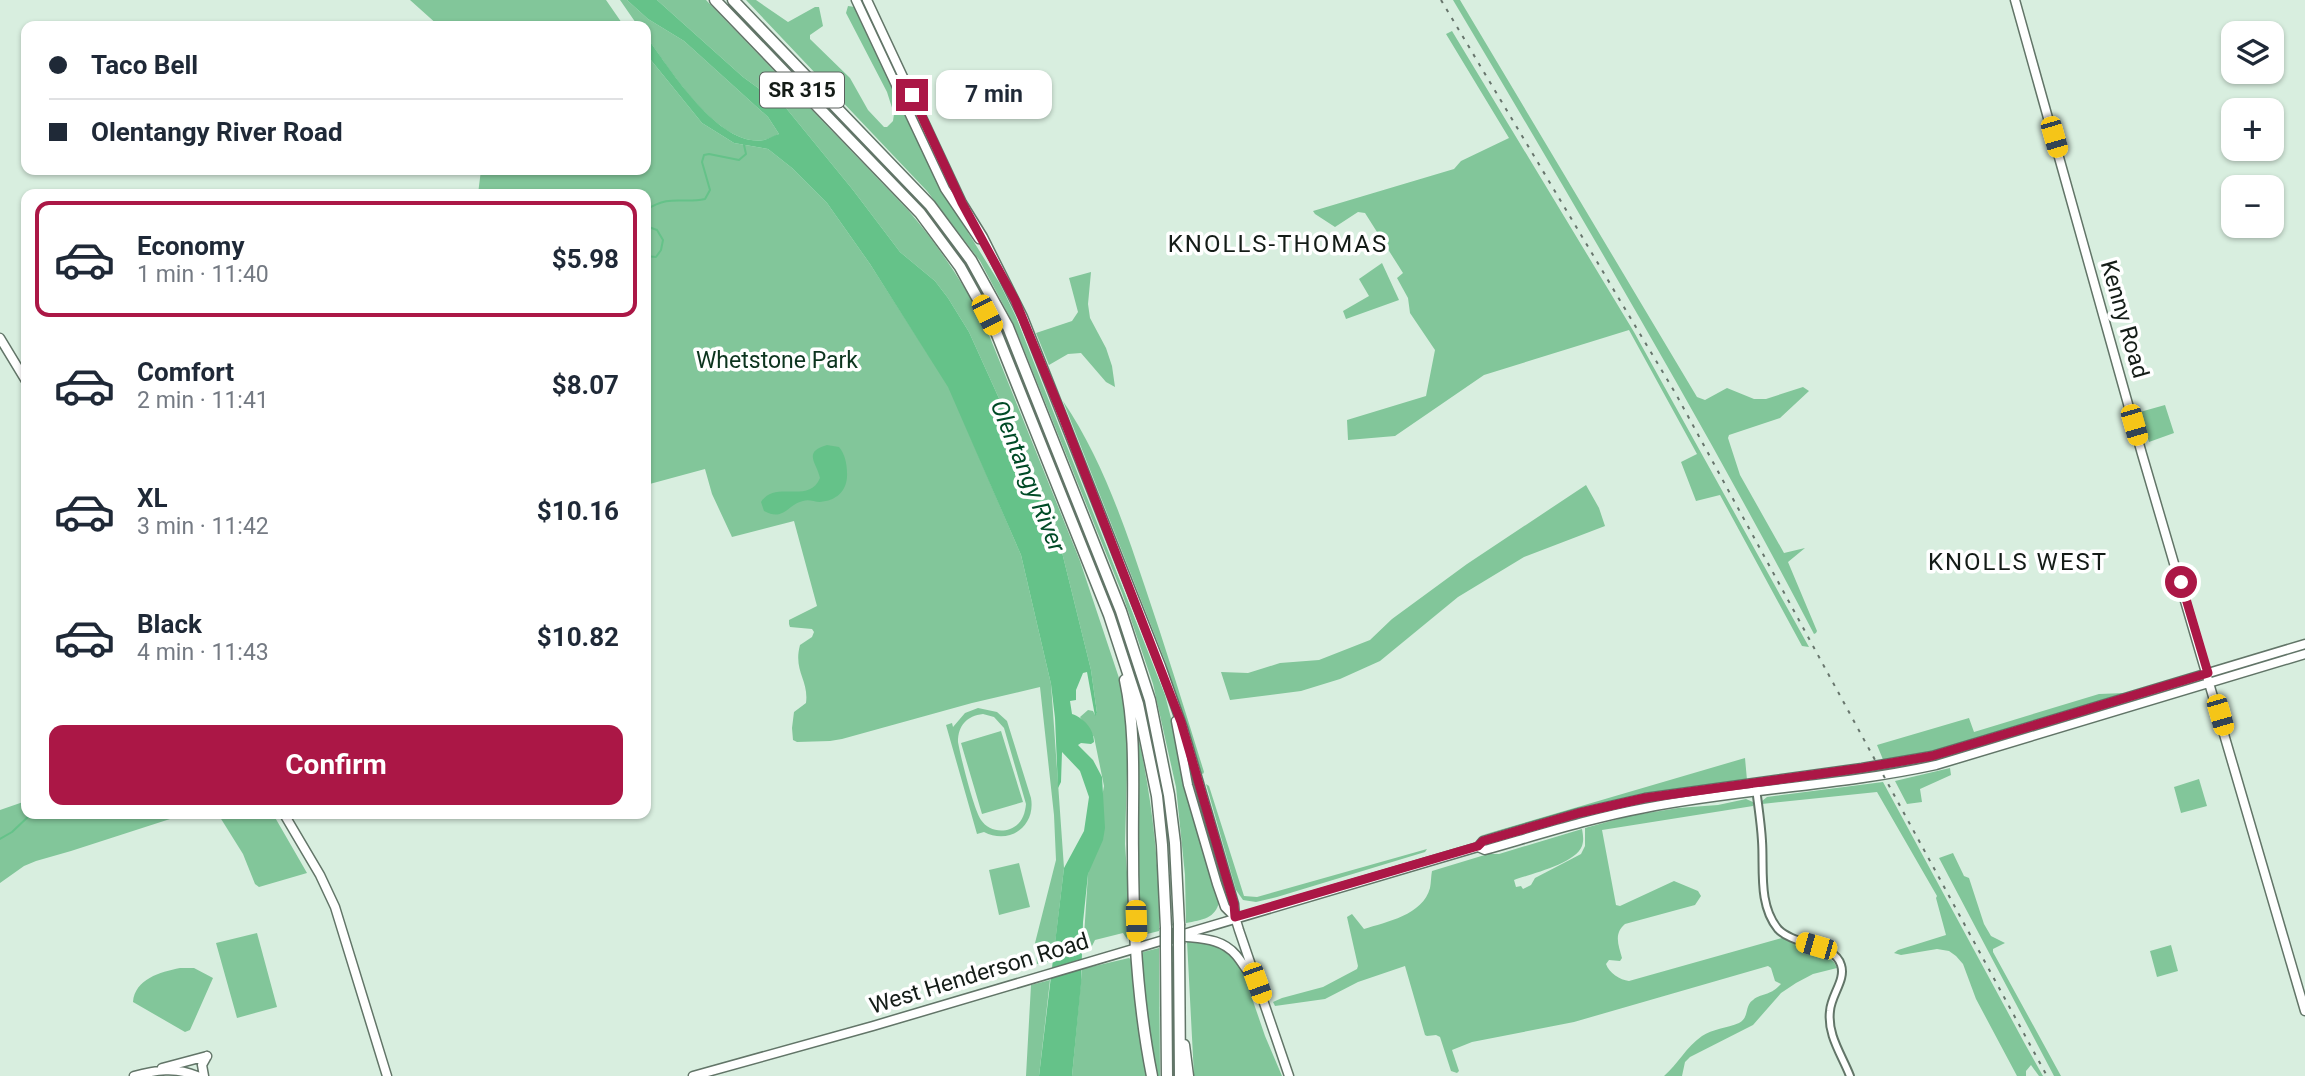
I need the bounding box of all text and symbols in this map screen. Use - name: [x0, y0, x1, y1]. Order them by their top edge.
- map controls: [2221, 21, 2284, 238]
- button: layers: [2221, 21, 2284, 84]
- text: Taco Bell: [91, 50, 198, 80]
- callout: 7 min: [936, 70, 1052, 119]
- road number: SR 315: [760, 72, 844, 108]
- route end: [896, 79, 928, 111]
- text: 7 min: [965, 81, 1023, 108]
- button: +: [2221, 98, 2284, 161]
- car: [2039, 114, 2070, 160]
- text: Olentangy River Road: [91, 117, 343, 147]
- button: −: [2221, 175, 2284, 238]
- icon: car: [53, 228, 116, 291]
- district label: KNOLLS-THOMAS: [1168, 230, 1388, 258]
- text: Economy: [137, 231, 244, 261]
- text: $5.98: [552, 244, 619, 274]
- street label: Kenny Road: [2095, 257, 2154, 381]
- text: 1 min · 11:40: [137, 261, 269, 288]
- car: [969, 292, 1006, 338]
- park label: Whetstone Park: [696, 347, 858, 374]
- icon: car: [53, 354, 116, 417]
- text: Comfort: [137, 357, 234, 387]
- text: $8.07: [552, 370, 619, 400]
- text: 2 min · 11:41: [137, 387, 269, 414]
- water label: Olentangy River: [985, 396, 1072, 557]
- car: [2119, 402, 2150, 448]
- icon: car: [53, 480, 116, 543]
- text: XL: [137, 483, 168, 513]
- text: $10.16: [537, 496, 619, 526]
- text: 3 min · 11:42: [137, 513, 269, 540]
- district label: KNOLLS WEST: [1928, 548, 2108, 576]
- route start: [2165, 566, 2197, 598]
- icon: car: [53, 606, 116, 669]
- text: Black: [137, 609, 202, 639]
- text: $10.82: [537, 622, 619, 652]
- text: 4 min · 11:43: [137, 639, 269, 666]
- car: [2205, 692, 2236, 738]
- button: Confirm: [49, 725, 623, 805]
- car: [1125, 900, 1148, 942]
- street label: West Henderson Road: [866, 927, 1092, 1020]
- car: [1793, 930, 1840, 962]
- car: [1240, 960, 1275, 1006]

